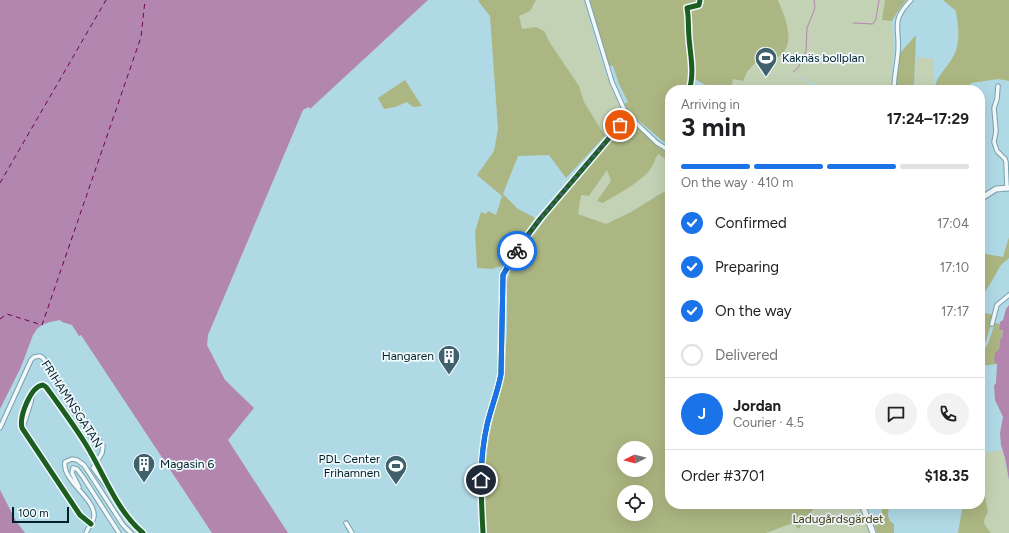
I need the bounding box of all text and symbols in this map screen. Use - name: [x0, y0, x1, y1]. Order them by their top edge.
- sports icon: Kaknäs bollplan: [753, 45, 779, 78]
- place label: Kaknäs bollplan: [782, 51, 865, 65]
- text: Arriving in: [681, 97, 740, 112]
- pin: [603, 108, 637, 142]
- text: 17:24–17:29: [887, 110, 969, 128]
- text: 3 min: [681, 111, 746, 143]
- icon: bag: [609, 114, 631, 136]
- text: On the way · 410 m: [681, 175, 793, 190]
- icon: check: [681, 212, 703, 234]
- text: Confirmed: [715, 214, 787, 232]
- text: 17:04: [937, 216, 969, 231]
- courier: [497, 231, 537, 271]
- icon: bike: [506, 240, 528, 262]
- icon: check: [681, 256, 703, 278]
- text: Preparing: [715, 258, 779, 276]
- text: 17:10: [940, 260, 969, 275]
- icon: check: [681, 300, 703, 322]
- text: On the way: [715, 302, 792, 320]
- text: 17:17: [941, 304, 969, 319]
- building icon: Hangaren: [436, 343, 462, 376]
- text: Delivered: [715, 346, 778, 364]
- place label: Hangaren: [382, 349, 434, 363]
- street label: FRIHAMNSGATAN: [39, 358, 105, 450]
- button: chat: [875, 393, 917, 435]
- button: phone: [927, 393, 969, 435]
- text: Jordan: [733, 397, 781, 415]
- text: J: [698, 405, 706, 423]
- text: Courier · 4.5: [733, 415, 804, 430]
- north arrow: [617, 441, 653, 477]
- map controls: [617, 441, 653, 521]
- building icon: Magasin 6: [131, 451, 157, 484]
- place label: PDL Center Frihamnen: [319, 452, 380, 480]
- sports icon: PDL Center Frihamnen: [383, 453, 409, 486]
- place label: Magasin 6: [160, 457, 214, 471]
- pin: [464, 463, 498, 497]
- text: Order #3701: [681, 467, 765, 485]
- text: $18.35: [924, 467, 969, 485]
- icon: home: [470, 469, 492, 491]
- button: locate: [617, 485, 653, 521]
- scale bar: [12, 505, 69, 524]
- text: 100 m: [18, 507, 49, 520]
- park label: Ladugårdsgärdet: [792, 512, 884, 526]

